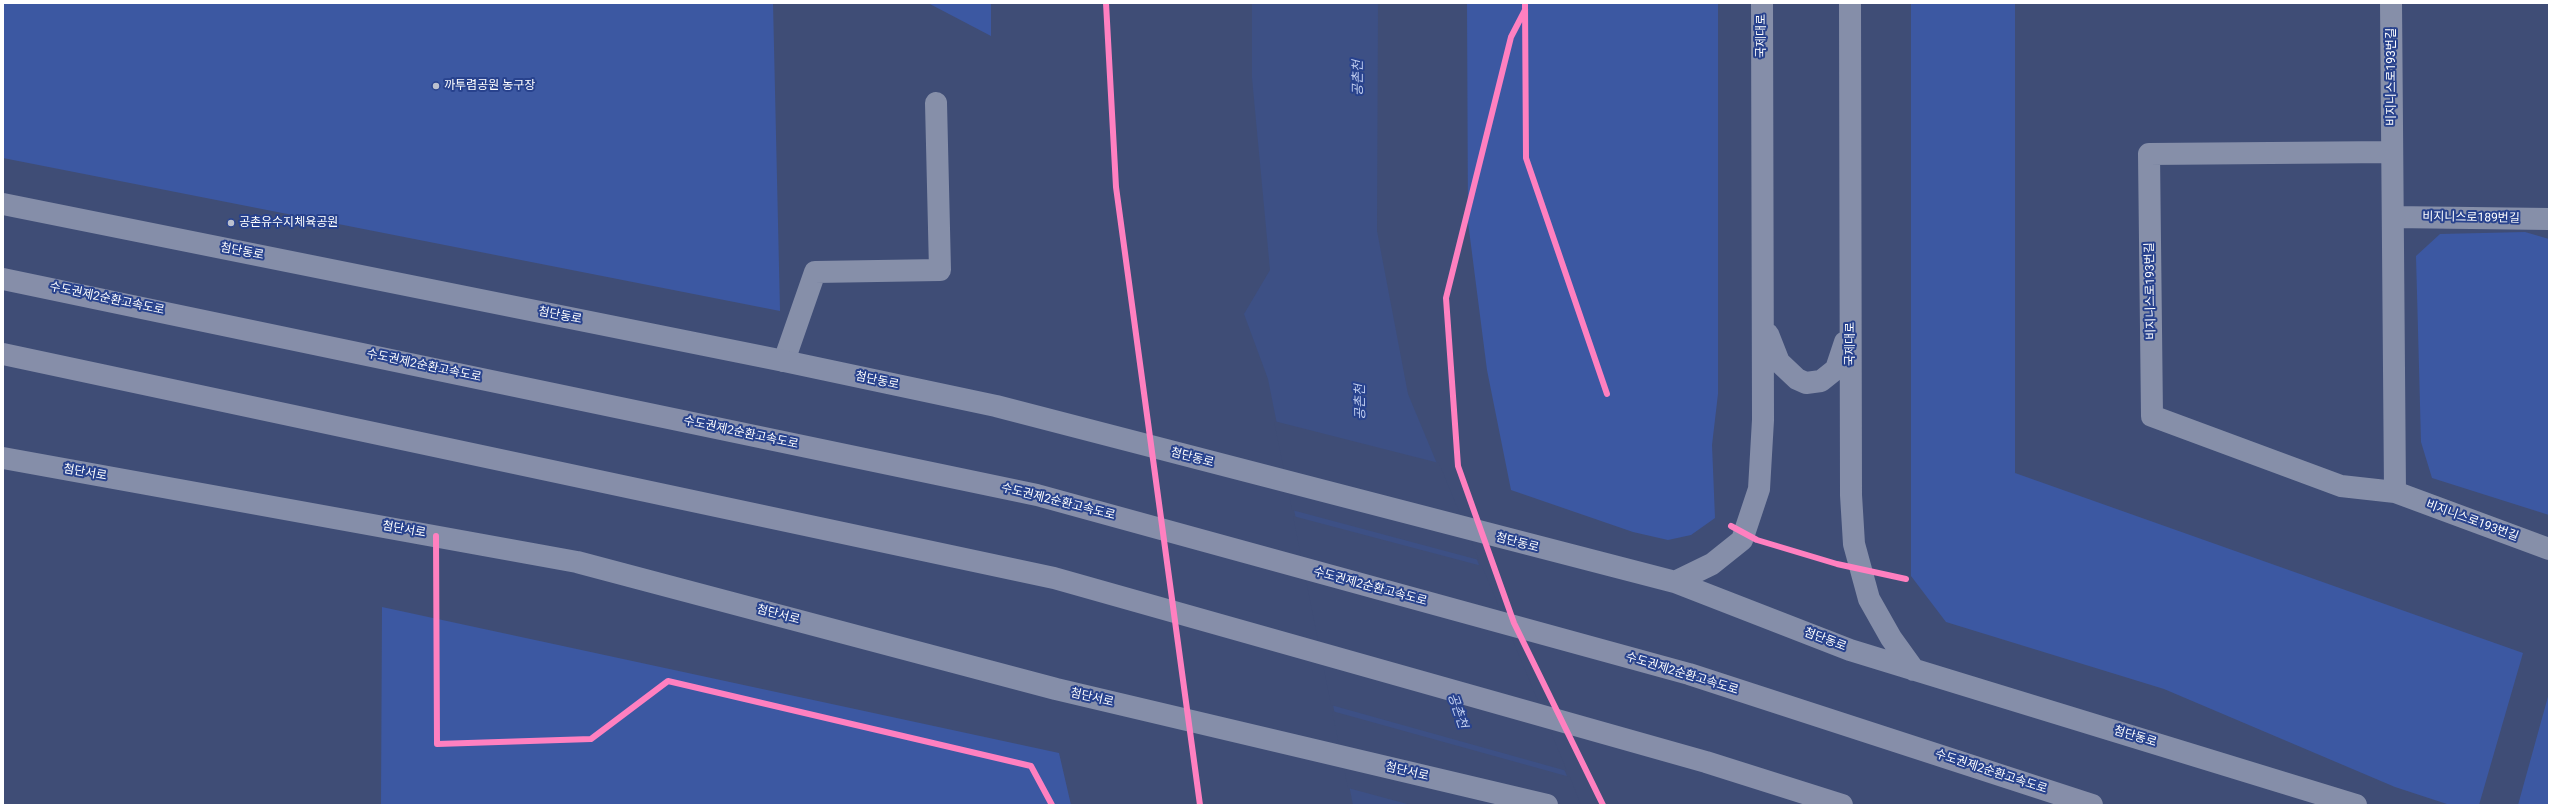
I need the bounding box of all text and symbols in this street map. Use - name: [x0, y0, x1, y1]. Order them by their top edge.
- street label: 국제대로: [1755, 14, 1769, 58]
- street label: 비지니스로193번길: [2385, 28, 2399, 126]
- water label: 공촌천: [1351, 60, 1367, 96]
- place label: 까투렴공원 농구장: [444, 79, 535, 93]
- marker: 까투렴공원 농구장: [431, 81, 441, 91]
- street label: 비지니스로189번길: [2422, 210, 2520, 226]
- place label: 공촌유수지체육공원: [239, 216, 338, 230]
- marker: 공촌유수지체육공원: [226, 218, 236, 228]
- street label: 첨단동로: [219, 241, 265, 263]
- street label: 비지니스로193번길: [2143, 242, 2159, 340]
- street label: 수도권제2순환고속도로: [48, 280, 166, 318]
- street label: 첨단동로: [537, 305, 583, 327]
- street label: 국제대로: [1844, 322, 1858, 366]
- street label: 수도권제2순환고속도로: [365, 347, 483, 385]
- street label: 첨단동로: [854, 369, 900, 393]
- water label: 공촌천: [1353, 384, 1369, 420]
- street label: 수도권제2순환고속도로: [682, 414, 800, 452]
- street label: 첨단동로: [1169, 445, 1215, 471]
- street label: 첨단서로: [62, 462, 108, 484]
- street label: 수도권제2순환고속도로: [999, 481, 1117, 523]
- street label: 비지니스로193번길: [2424, 498, 2520, 544]
- street label: 첨단서로: [381, 519, 427, 541]
- street label: 첨단동로: [1494, 530, 1540, 556]
- street label: 수도권제2순환고속도로: [1312, 565, 1428, 609]
- street label: 첨단서로: [755, 602, 801, 628]
- street label: 첨단동로: [1802, 625, 1848, 655]
- street label: 수도권제2순환고속도로: [1624, 650, 1740, 698]
- street label: 첨단서로: [1069, 686, 1115, 710]
- water label: 공촌천: [1444, 691, 1470, 731]
- street label: 첨단동로: [2112, 724, 2158, 750]
- street label: 수도권제2순환고속도로: [1933, 747, 2049, 797]
- street label: 첨단서로: [1384, 760, 1430, 784]

